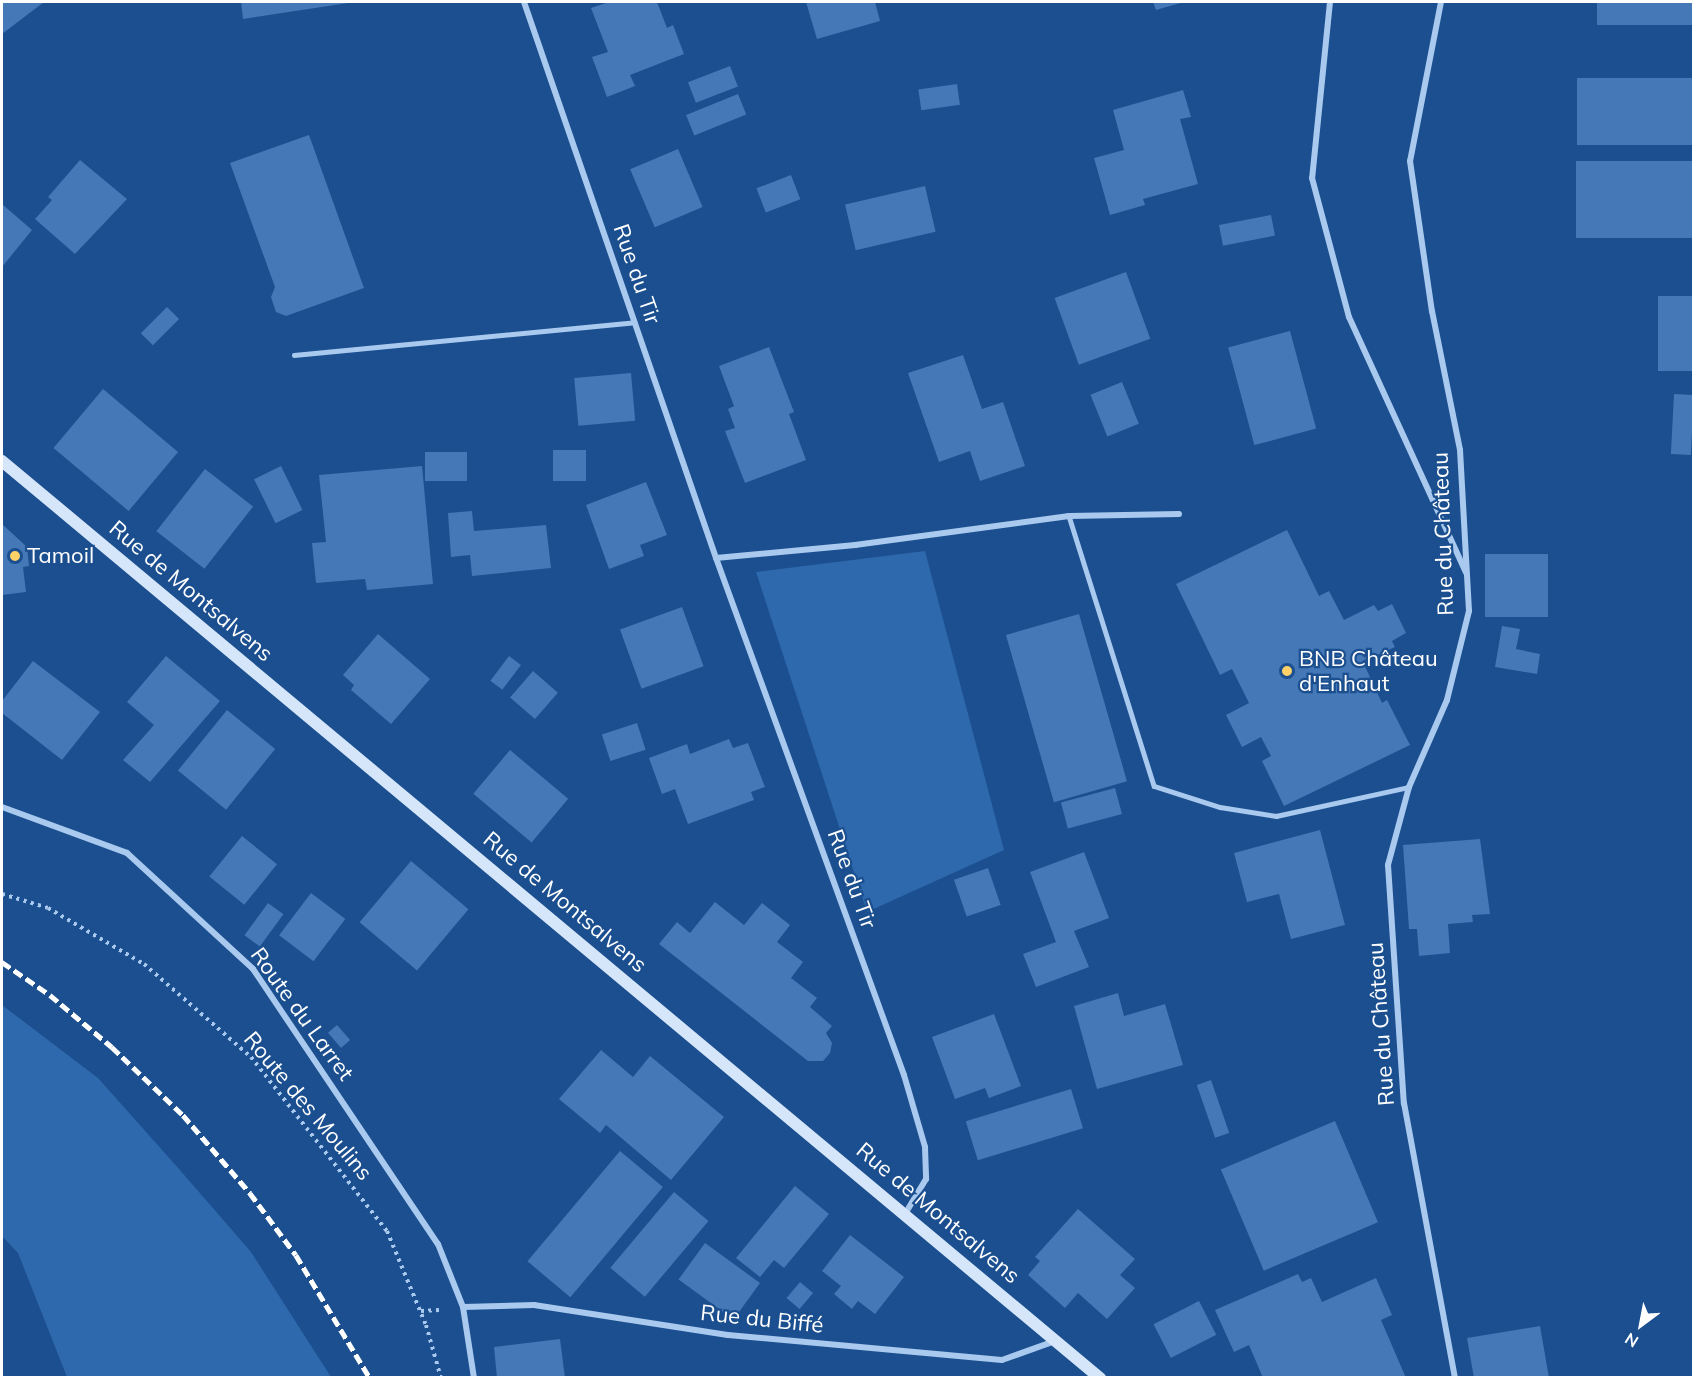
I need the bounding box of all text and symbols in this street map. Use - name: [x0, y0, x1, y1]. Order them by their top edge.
- street label: Rue du Tir: [608, 221, 666, 327]
- street label: Rue du Château: [1427, 452, 1459, 616]
- street label: Rue de Montsalvens: [104, 515, 278, 667]
- place label: Tamoil: [27, 543, 94, 569]
- marker: Tamoil: [8, 549, 22, 563]
- place label: BNB Château d'Enhaut: [1299, 645, 1438, 696]
- marker: BNB Château d'Enhaut: [1280, 664, 1294, 678]
- street label: Rue de Montsalvens: [478, 826, 652, 978]
- street label: Rue du Tir: [822, 826, 882, 932]
- street label: Rue du Château: [1362, 941, 1400, 1107]
- street label: Route du Larret: [245, 942, 359, 1086]
- street label: Route des Moulins: [238, 1026, 378, 1186]
- street label: Rue de Montsalvens: [851, 1137, 1025, 1289]
- north arrow: [1611, 1295, 1671, 1355]
- street label: Rue du Biffé: [699, 1299, 825, 1339]
- text: N: [1621, 1329, 1642, 1352]

